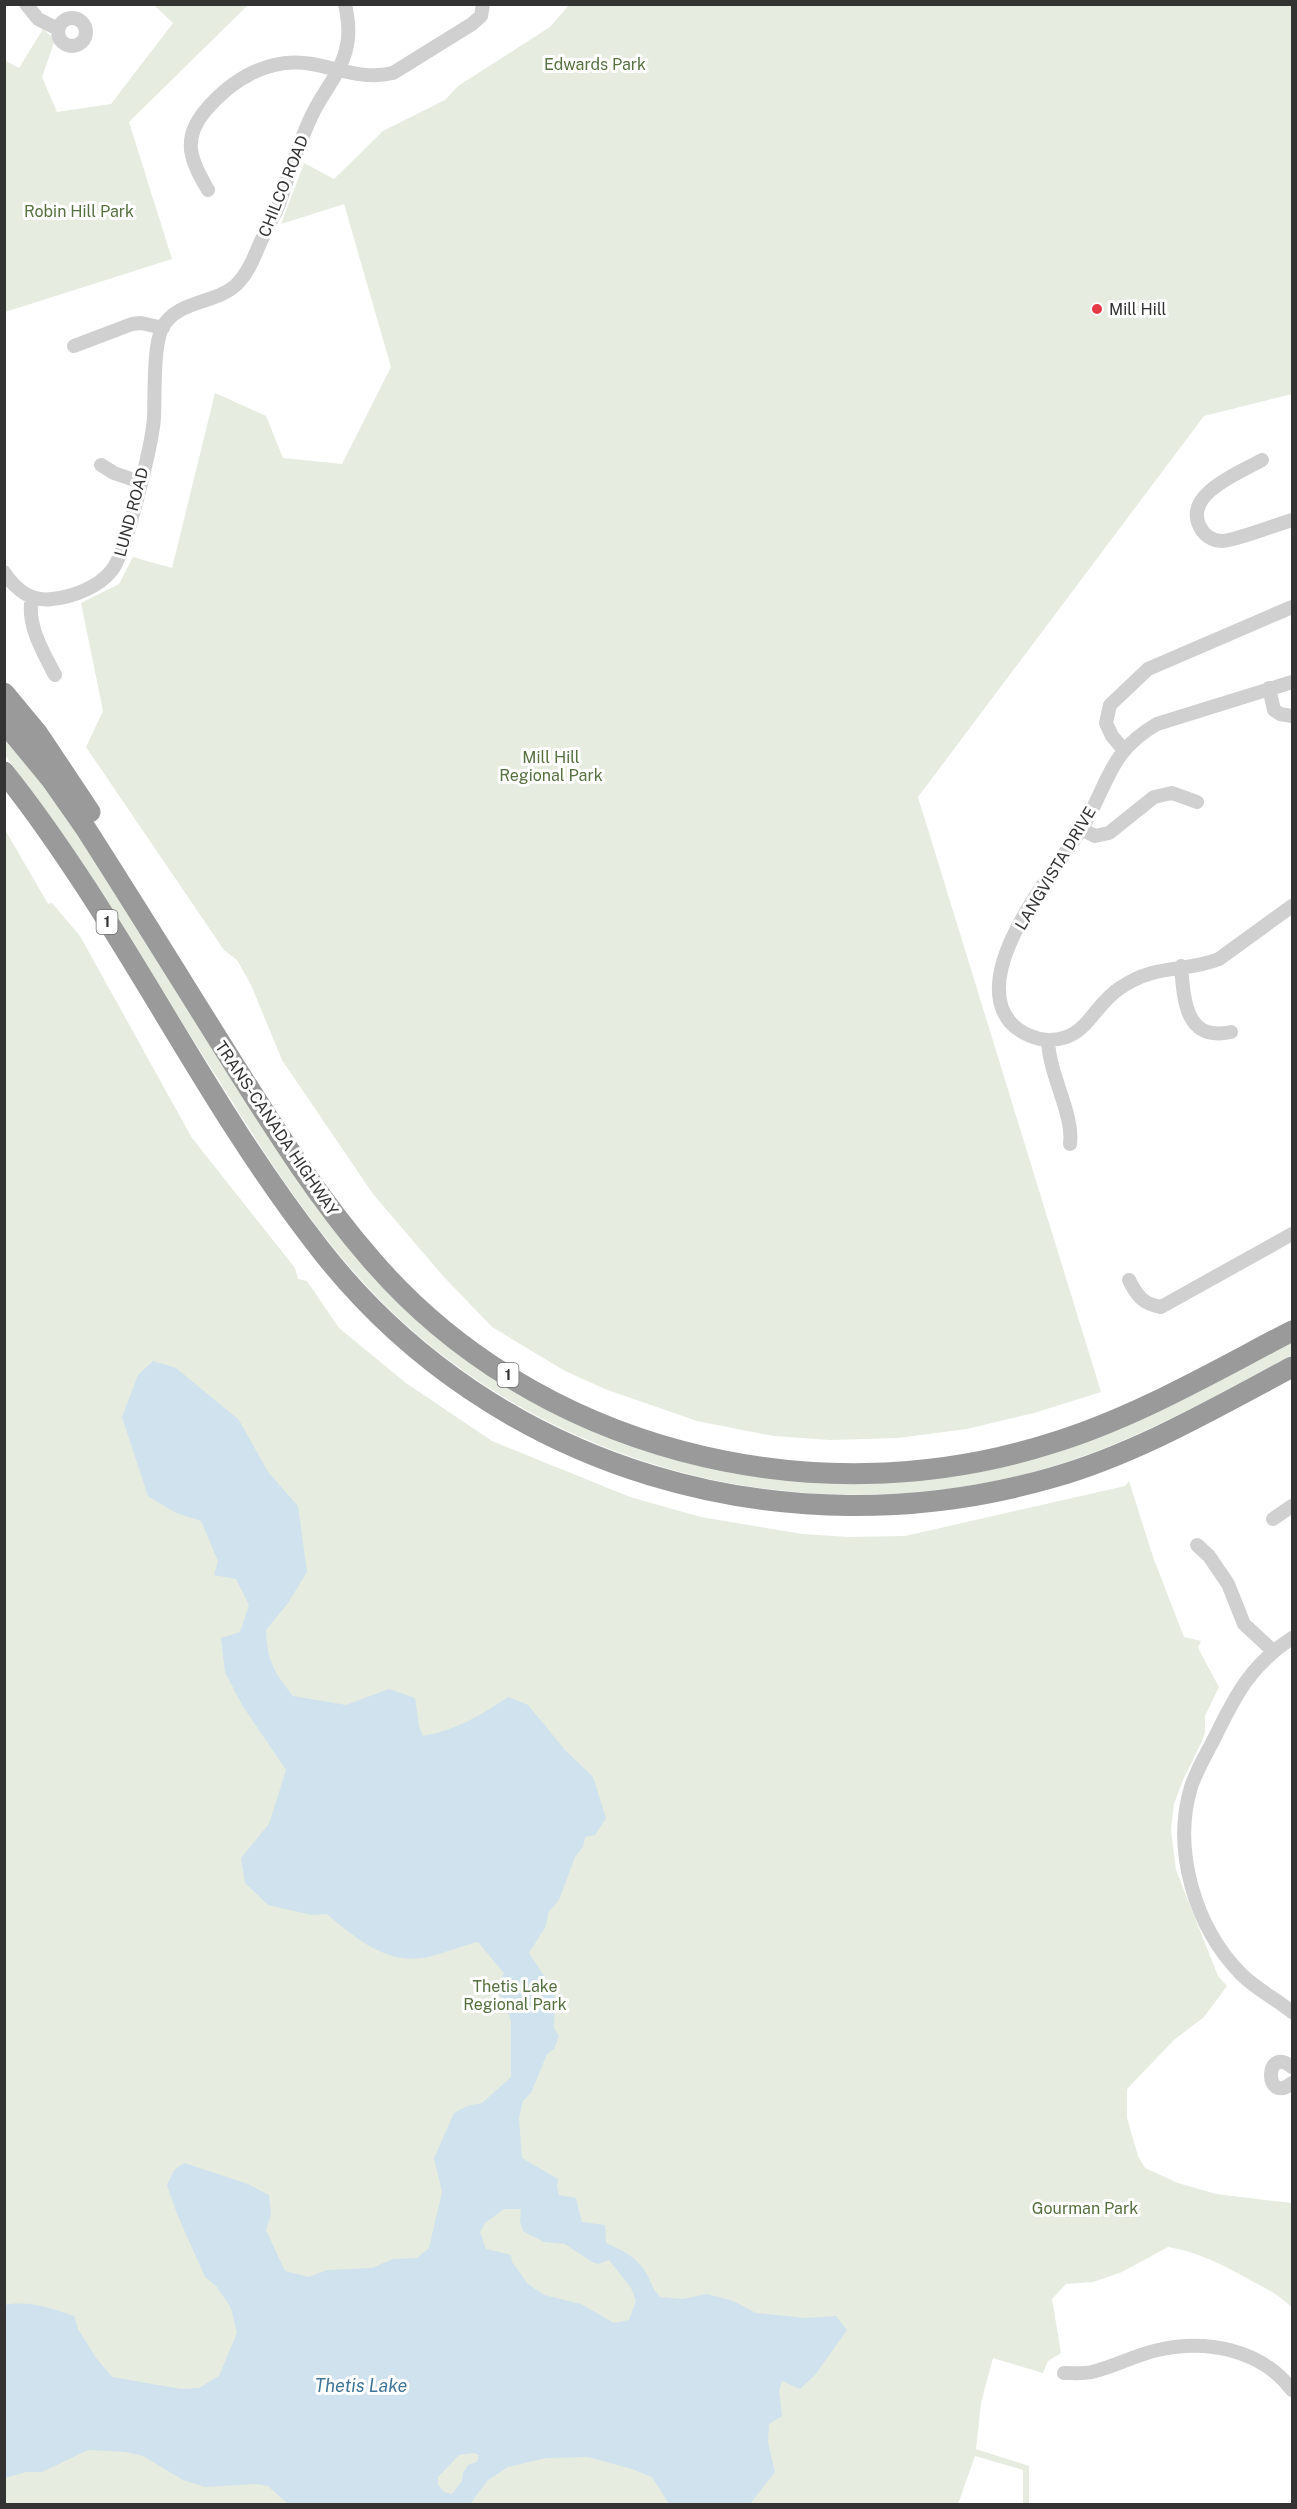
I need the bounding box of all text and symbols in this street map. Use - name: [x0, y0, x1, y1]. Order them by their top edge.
- park label: Edwards Park: [544, 55, 646, 74]
- street label: CHILCO ROAD: [254, 133, 312, 240]
- park label: Robin Hill Park: [24, 202, 134, 221]
- place label: Mill Hill: [1109, 300, 1167, 319]
- marker: Mill Hill: [1090, 302, 1104, 316]
- street label: LUND ROAD: [110, 466, 152, 559]
- park label: Mill Hill Regional Park: [499, 748, 603, 785]
- street label: LANGVISTA DRIVE: [1011, 803, 1100, 933]
- road number: 1: [96, 910, 118, 934]
- street label: TRANS-CANADA HIGHWAY: [211, 1038, 342, 1219]
- road number: 1: [498, 1363, 518, 1387]
- park label: Thetis Lake Regional Park: [463, 1977, 567, 2014]
- park label: Gourman Park: [1032, 2199, 1138, 2218]
- water label: Thetis Lake: [315, 2375, 407, 2396]

